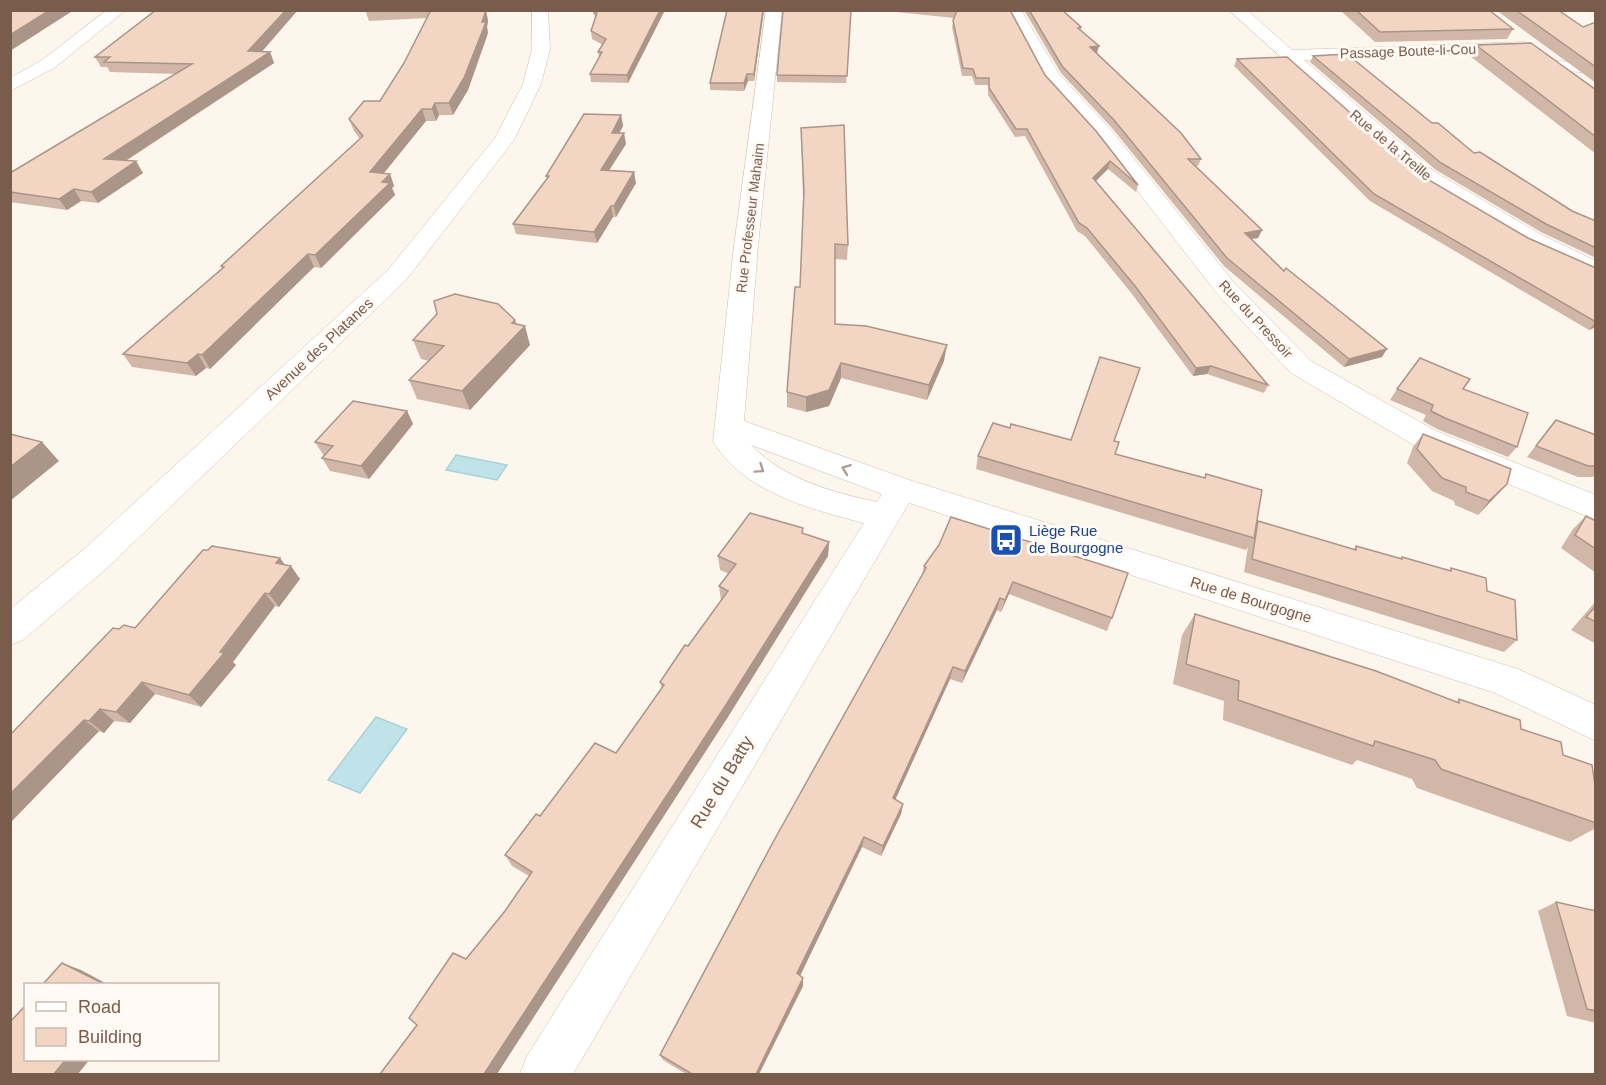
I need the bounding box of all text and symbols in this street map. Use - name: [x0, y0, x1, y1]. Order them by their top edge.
- street label: Passage Boute-li-Cou: [1340, 41, 1476, 61]
- street label: Rue de la Treille: [1347, 106, 1435, 184]
- street label: Rue Professeur Mahaim: [733, 142, 767, 294]
- street label: Rue du Pressoir: [1216, 277, 1296, 361]
- street label: Avenue des Platanes: [261, 294, 376, 403]
- one-way arrow: [754, 462, 765, 473]
- one-way arrow: [841, 464, 852, 476]
- bus stop icon: Liège Rue de Bourgogne: [988, 522, 1024, 558]
- place label: Liège Rue de Bourgogne: [1029, 522, 1123, 556]
- street label: Rue de Bourgogne: [1188, 573, 1314, 626]
- street label: Rue du Batty: [687, 732, 757, 832]
- legend: [24, 983, 219, 1061]
- text: Road: [78, 997, 121, 1017]
- text: Building: [78, 1027, 142, 1047]

